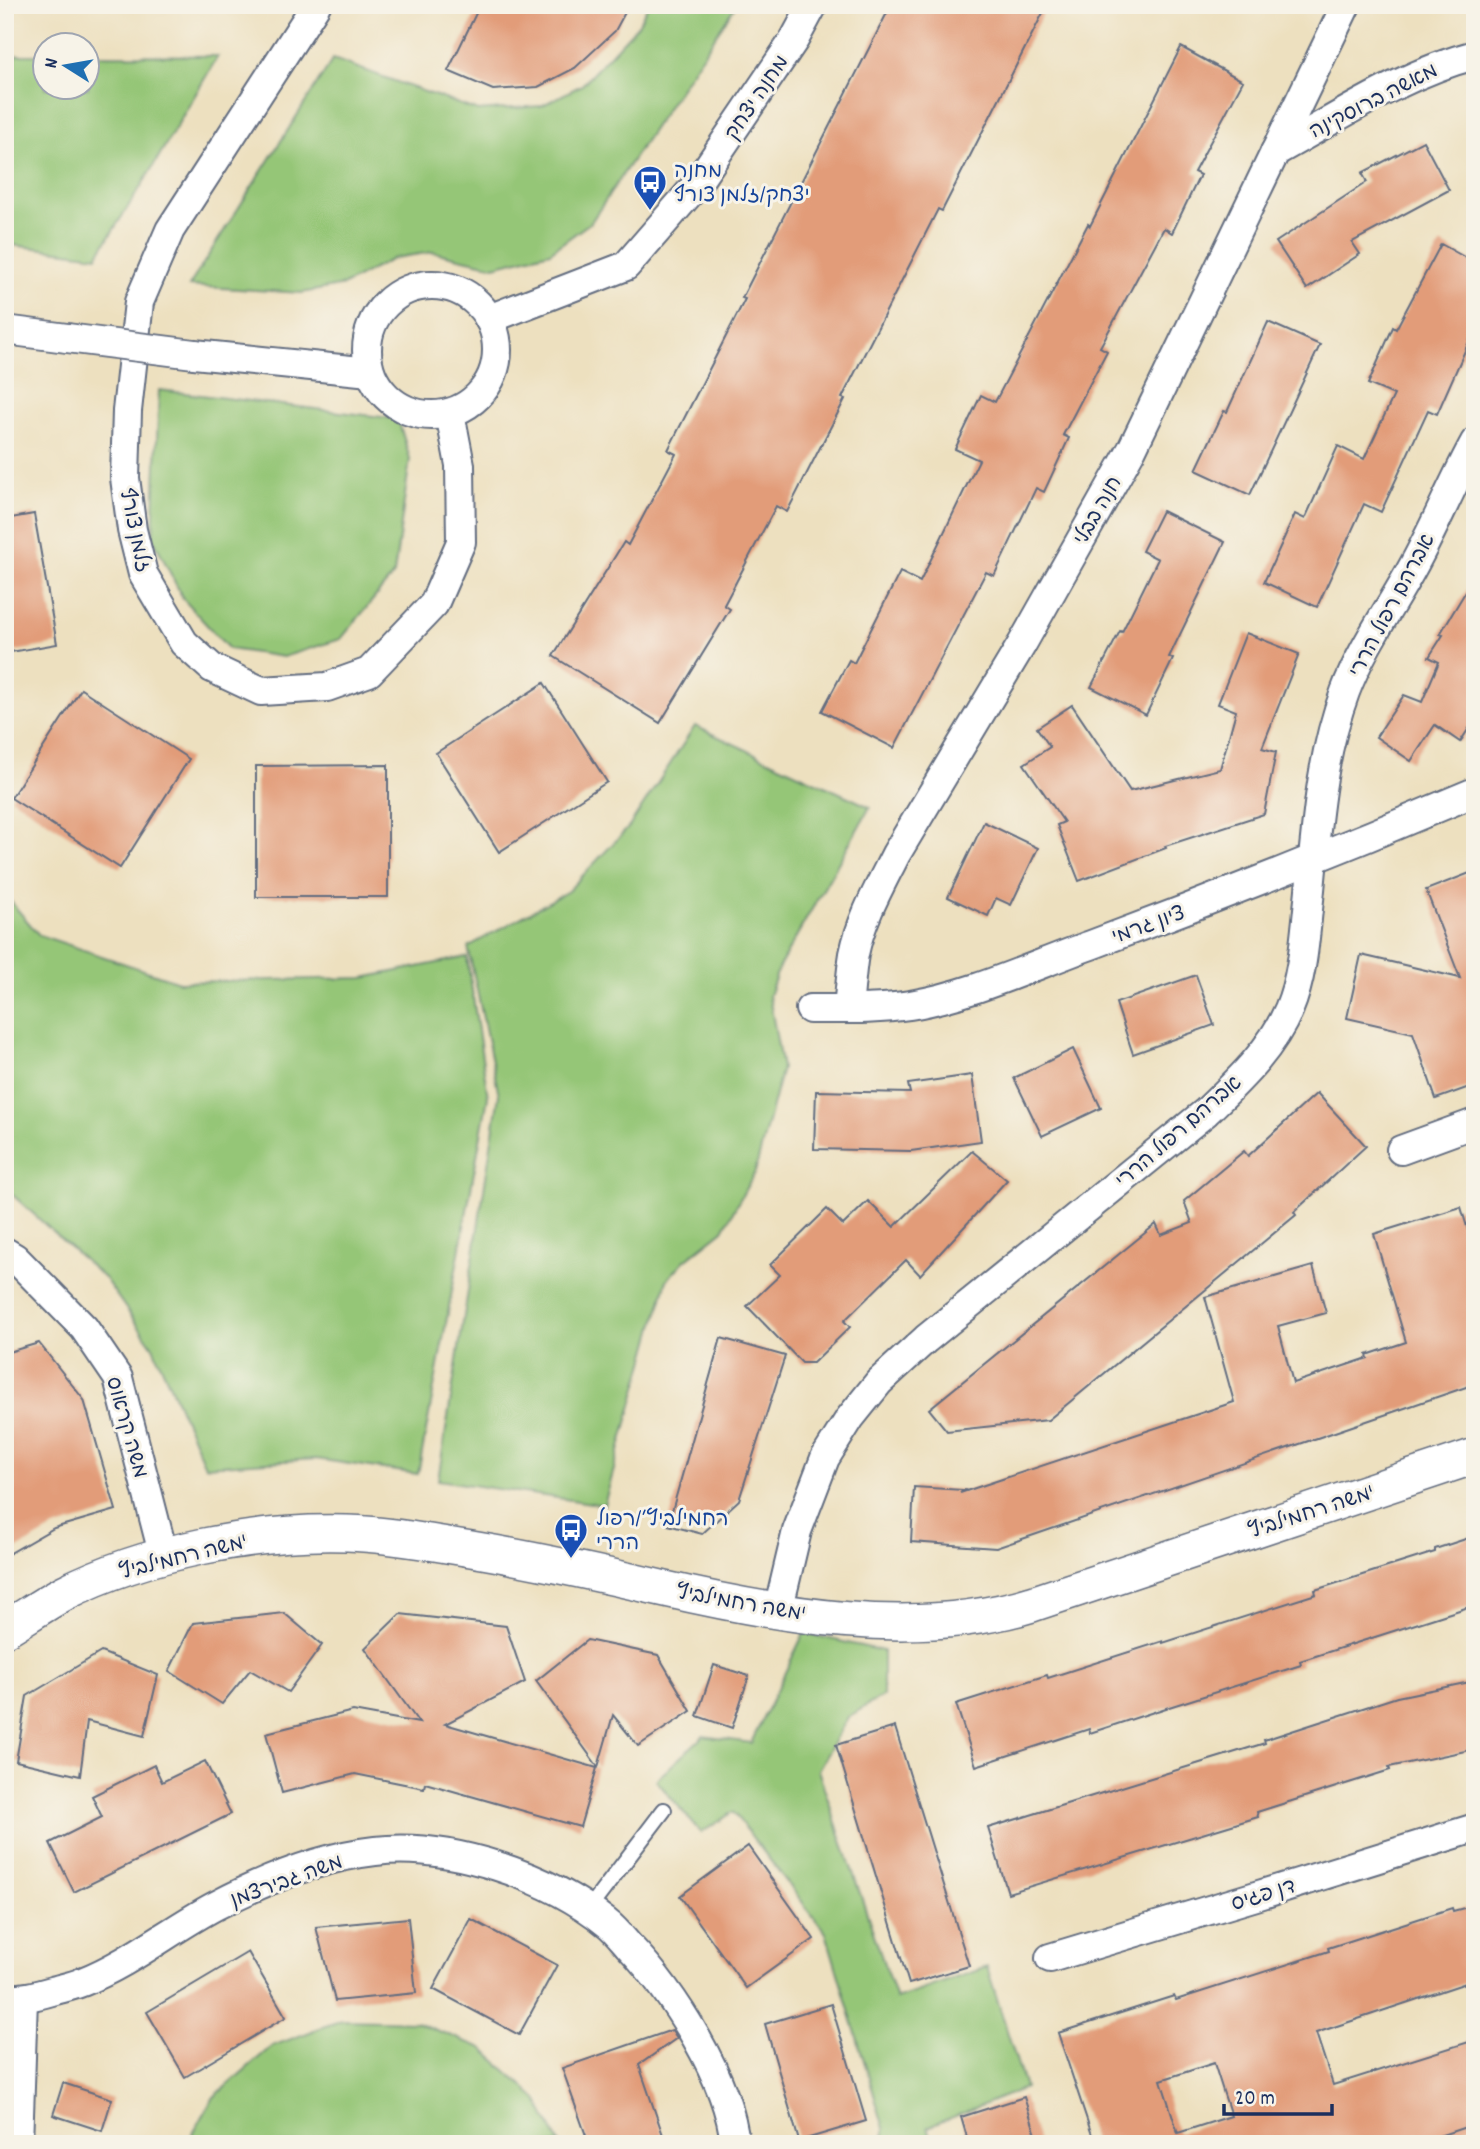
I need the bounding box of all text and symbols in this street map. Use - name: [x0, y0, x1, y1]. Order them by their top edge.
- north arrow: [32, 32, 102, 102]
- street label: מחנה יצחק: [719, 50, 798, 147]
- text: N: [39, 56, 67, 71]
- street label: מאשה ברוסקינה: [1305, 57, 1444, 148]
- place label: מחנה יצחק/זלמן צורף: [674, 158, 810, 212]
- bus stop icon: מחנה יצחק/זלמן צורף: [631, 163, 669, 212]
- street label: חנה בבלי: [1068, 472, 1131, 551]
- street label: זלמן צורף: [109, 486, 157, 576]
- street label: אברהם רפול הררי: [1343, 529, 1444, 684]
- street label: ציון גרמי: [1108, 900, 1190, 954]
- street label: אברהם רפול הררי: [1110, 1070, 1250, 1197]
- street label: משה קראוס: [96, 1373, 154, 1482]
- street label: משה רחמילביץ': [1245, 1479, 1379, 1548]
- place label: רחמילביץ׳/רפול הררי: [596, 1506, 729, 1560]
- bus stop icon: רחמילביץ׳/רפול הררי: [552, 1511, 590, 1560]
- street label: משה רחמילביץ': [117, 1529, 251, 1589]
- street label: משה רחמילביץ': [674, 1579, 807, 1631]
- street label: משה גבירצמן: [227, 1849, 347, 1917]
- street label: דן פגיס: [1228, 1873, 1300, 1921]
- scale bar: [1224, 2072, 1333, 2116]
- text: 20 m: [1235, 2085, 1275, 2115]

